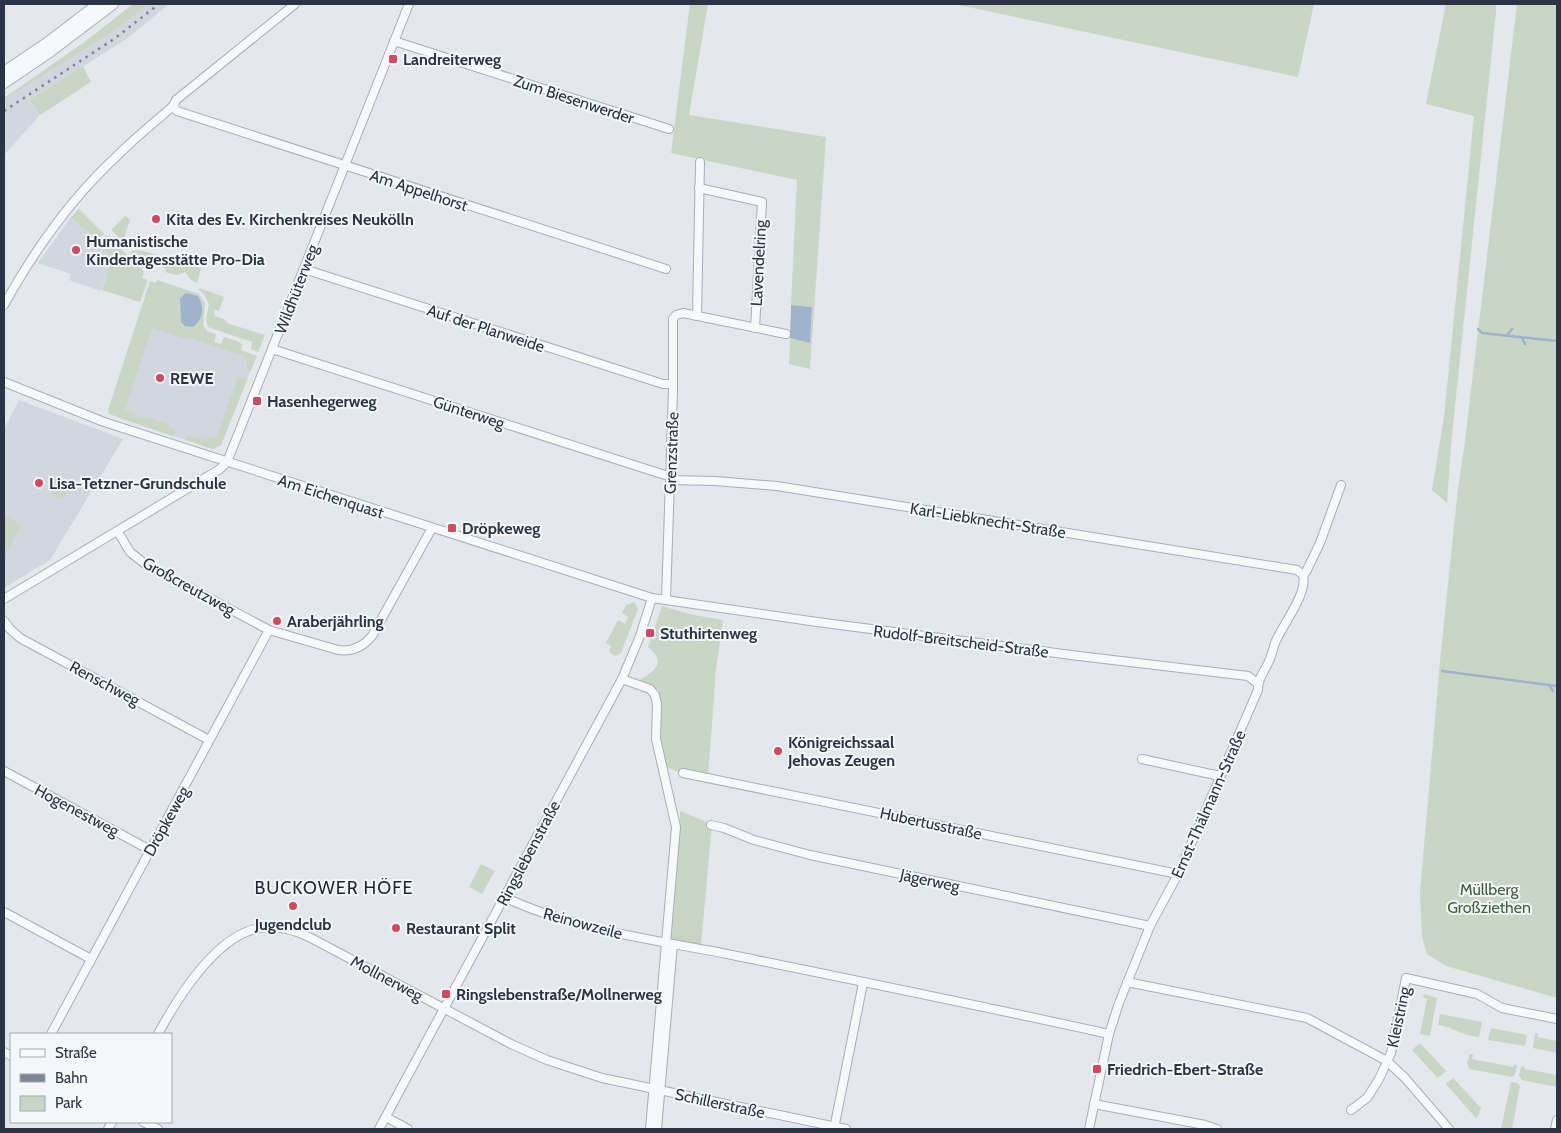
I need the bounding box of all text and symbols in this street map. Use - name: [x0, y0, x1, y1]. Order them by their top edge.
- place label: Landreiterweg: [403, 50, 501, 69]
- marker: Landreiterweg: [387, 53, 399, 65]
- street label: Zum Biesenwerder: [511, 71, 637, 128]
- street label: Am Appelhorst: [368, 166, 471, 215]
- place label: Kita des Ev. Kirchenkreises Neukölln: [166, 210, 414, 229]
- marker: Kita des Ev. Kirchenkreises Neukölln: [150, 213, 162, 225]
- street label: Lavendelring: [747, 218, 770, 307]
- place label: Humanistische Kindertagesstätte Pro-Dia: [86, 232, 265, 269]
- street label: Wildhüterweg: [271, 241, 323, 337]
- marker: Humanistische Kindertagesstätte Pro-Dia: [70, 244, 82, 256]
- street label: Auf der Planweide: [425, 301, 547, 356]
- place label: REWE: [170, 369, 214, 388]
- marker: REWE: [154, 372, 166, 384]
- place label: Hasenhegerweg: [267, 392, 377, 411]
- street label: Günterweg: [431, 392, 508, 433]
- marker: Hasenhegerweg: [251, 395, 263, 407]
- street label: Grenzstraße: [661, 412, 682, 494]
- street label: Am Eichenquast: [276, 470, 387, 523]
- place label: Lisa-Tetzner-Grundschule: [49, 474, 226, 493]
- marker: Lisa-Tetzner-Grundschule: [33, 477, 45, 489]
- street label: Karl-Liebknecht-Straße: [909, 499, 1067, 542]
- place label: Dröpkeweg: [462, 519, 540, 538]
- marker: Dröpkeweg: [446, 522, 458, 534]
- street label: Großcreutzweg: [139, 553, 239, 620]
- place label: Araberjährling: [287, 612, 384, 631]
- marker: Araberjährling: [271, 615, 283, 627]
- street label: Rudolf-Breitscheid-Straße: [872, 621, 1050, 662]
- place label: Stuthirtenweg: [660, 624, 757, 643]
- marker: Stuthirtenweg: [644, 627, 656, 639]
- street label: Renschweg: [66, 657, 144, 710]
- street label: Ernst-Thälmann-Straße: [1167, 727, 1250, 881]
- place label: Königreichssaal Jehovas Zeugen: [787, 733, 895, 770]
- marker: Königreichssaal Jehovas Zeugen: [772, 745, 784, 757]
- street label: Hogenestweg: [31, 780, 123, 841]
- street label: Dröpkeweg: [140, 782, 194, 859]
- street label: Ringslebenstraße: [493, 797, 564, 909]
- street label: Hubertusstraße: [878, 803, 984, 844]
- street label: Jägerweg: [897, 865, 962, 896]
- district label: BUCKOWER HÖFE: [254, 877, 414, 899]
- park label: Müllberg Großziethen: [1447, 880, 1531, 917]
- marker: Jugendclub: [287, 900, 299, 912]
- street label: Reinowzeile: [541, 904, 624, 943]
- place label: Jugendclub: [254, 915, 331, 934]
- place label: Restaurant Split: [406, 919, 516, 938]
- marker: Restaurant Split: [390, 922, 402, 934]
- street label: Mollnerweg: [347, 952, 427, 1006]
- street label: Kleistring: [1383, 984, 1414, 1049]
- place label: Ringslebenstraße/Mollnerweg: [456, 985, 662, 1004]
- marker: Ringslebenstraße/Mollnerweg: [440, 988, 452, 1000]
- legend: [10, 1033, 172, 1123]
- text: Straße: [55, 1044, 97, 1062]
- place label: Friedrich-Ebert-Straße: [1107, 1060, 1263, 1079]
- marker: Friedrich-Ebert-Straße: [1091, 1063, 1103, 1075]
- text: Bahn: [55, 1069, 88, 1087]
- street label: Schillerstraße: [673, 1085, 767, 1122]
- text: Park: [55, 1094, 82, 1112]

